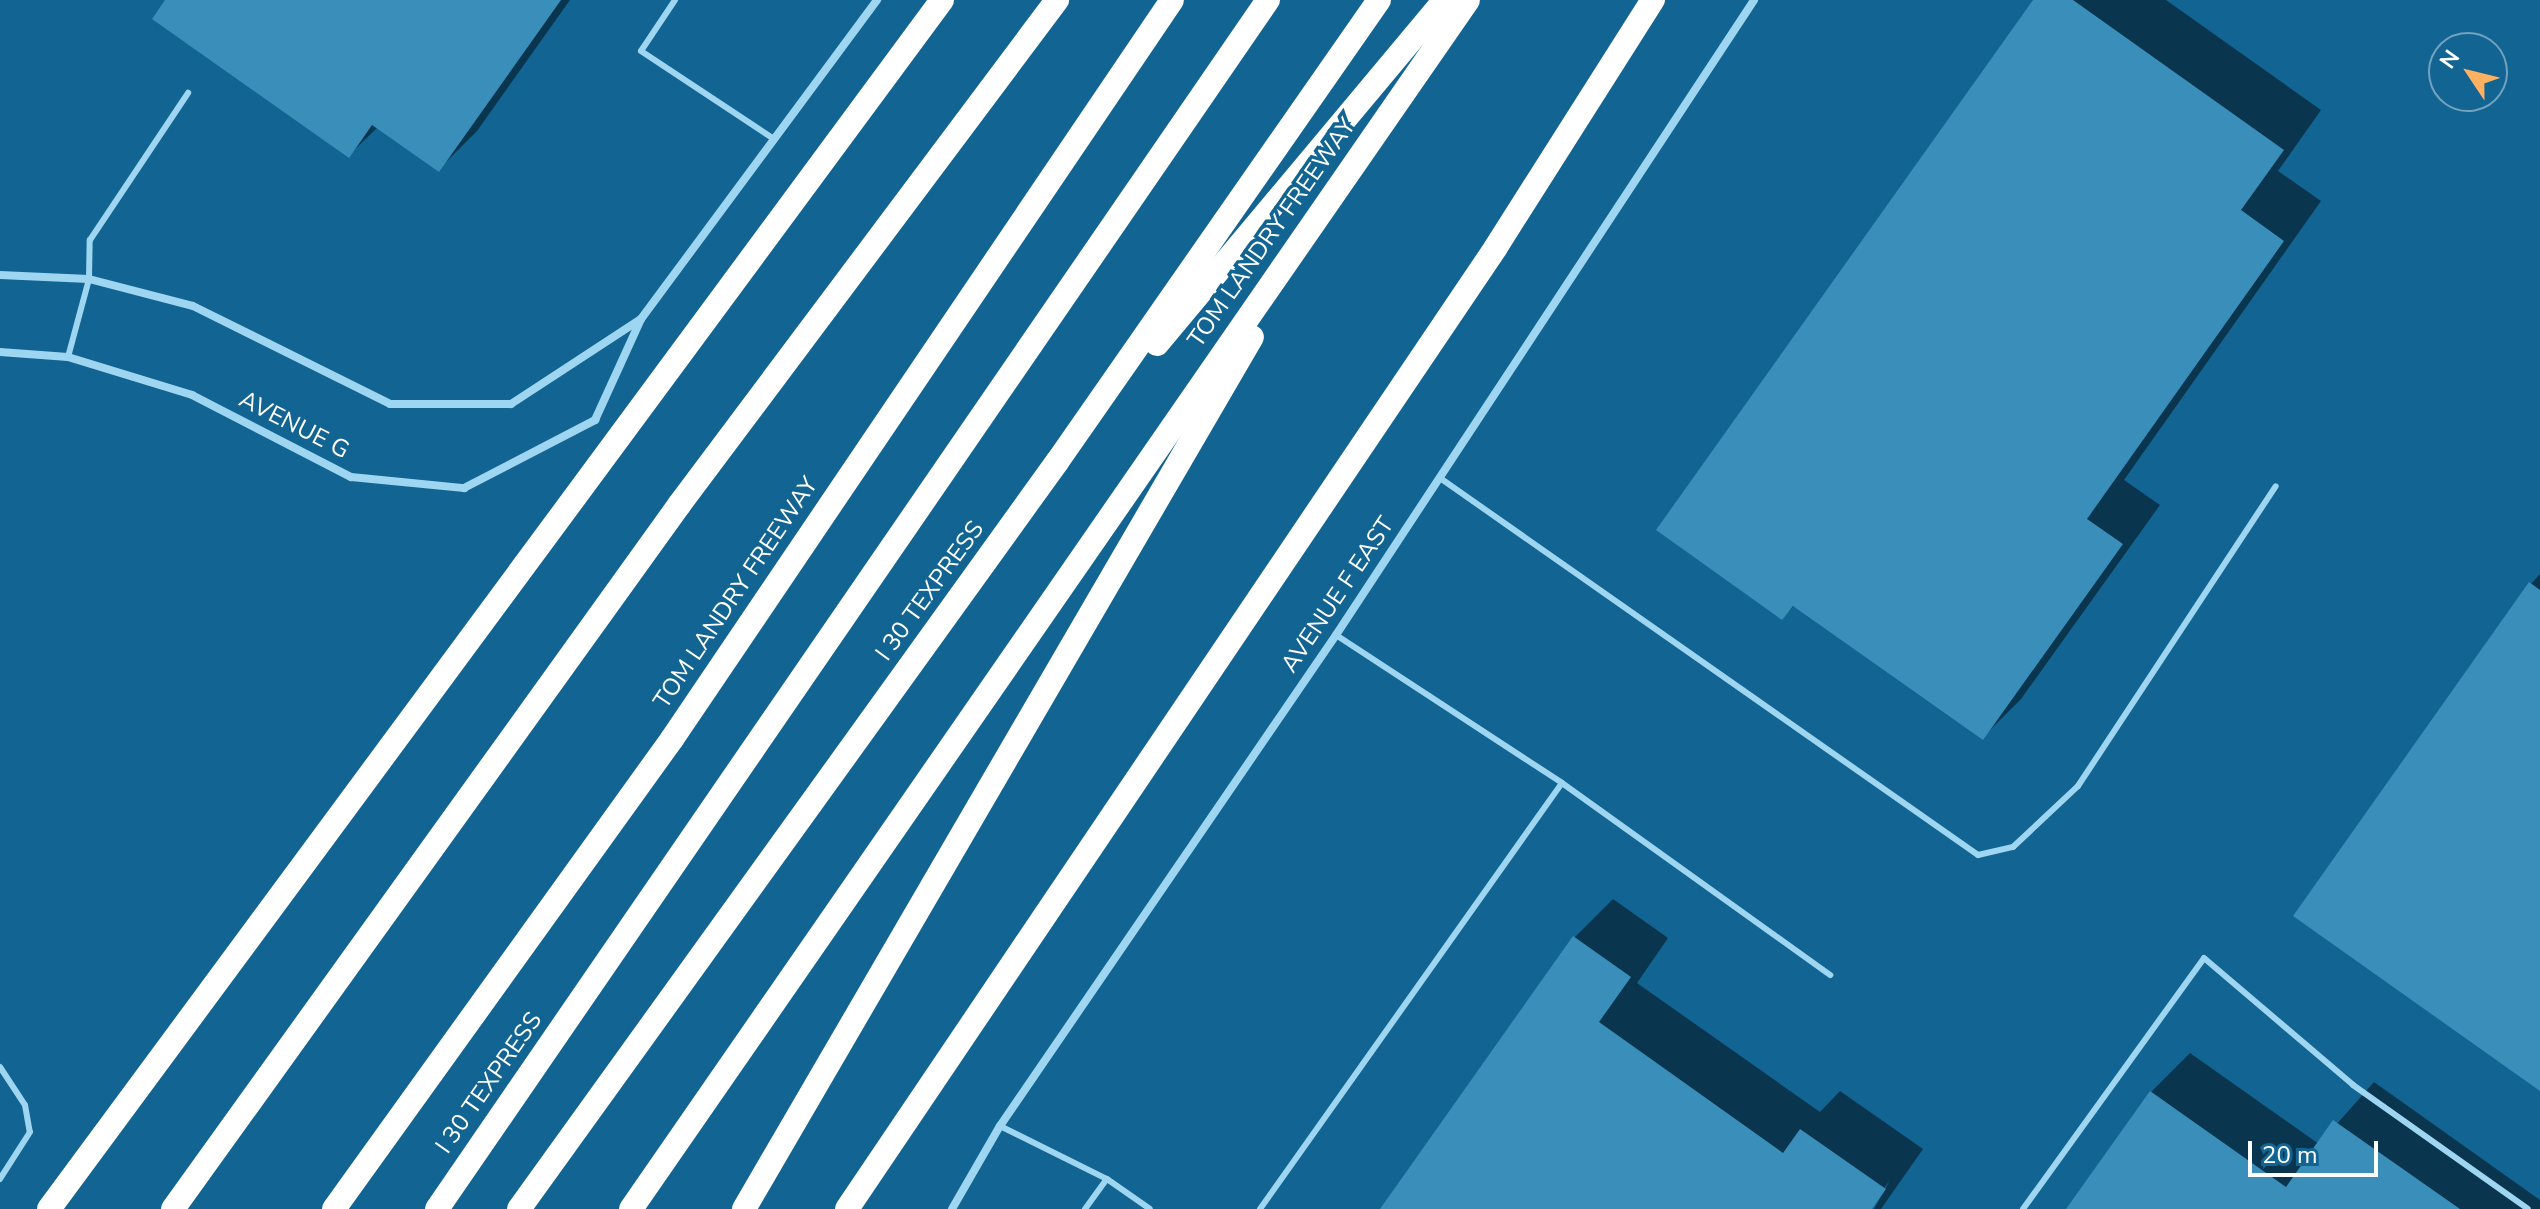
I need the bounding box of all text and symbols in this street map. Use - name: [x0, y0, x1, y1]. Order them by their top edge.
- north arrow: [2428, 32, 2508, 112]
- text: N: [2433, 44, 2467, 75]
- street label: TOM LANDRY FREEWAY: [1182, 113, 1362, 353]
- street label: AVENUE G: [234, 385, 354, 465]
- street label: TOM LANDRY FREEWAY: [648, 472, 824, 714]
- street label: AVENUE F EAST: [1275, 512, 1401, 678]
- street label: I 30 TEXPRESS: [870, 516, 990, 666]
- street label: I 30 TEXPRESS: [430, 1007, 548, 1159]
- scale bar: [2252, 1125, 2382, 1175]
- text: 20 m: [2262, 1139, 2318, 1171]

